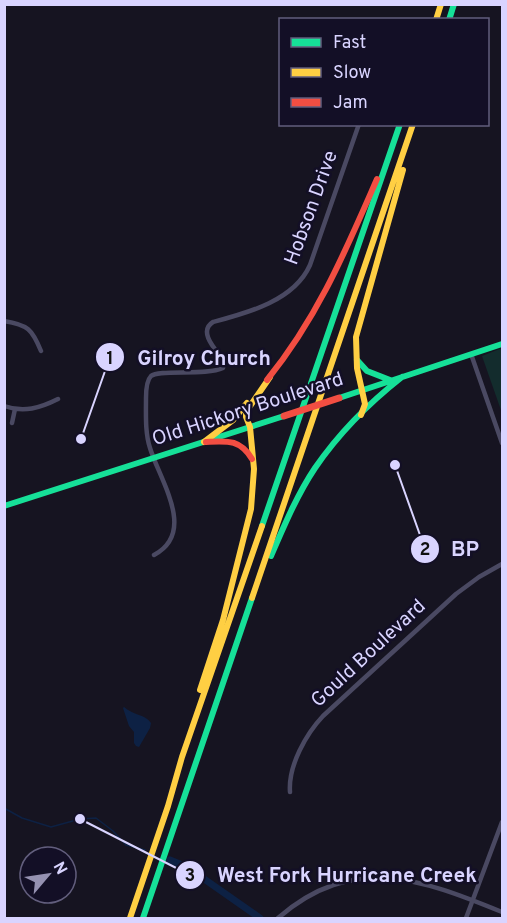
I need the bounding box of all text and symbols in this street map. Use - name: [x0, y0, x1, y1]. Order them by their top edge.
- legend: [279, 18, 489, 126]
- text: Fast: [333, 32, 366, 55]
- text: Slow: [333, 62, 371, 85]
- text: Jam: [333, 92, 368, 115]
- street label: Hobson Drive: [279, 147, 345, 269]
- callout: Gilroy Church: [95, 338, 283, 377]
- text: Gilroy Church: [137, 346, 271, 373]
- text: 1: [106, 348, 114, 371]
- street label: Old Hickory Boulevard: [149, 367, 347, 453]
- callout: BP: [410, 530, 491, 569]
- text: BP: [451, 537, 479, 564]
- text: 2: [419, 539, 431, 562]
- street label: Gould Boulevard: [306, 594, 432, 714]
- north arrow: [18, 845, 78, 905]
- callout: West Fork Hurricane Creek: [175, 855, 489, 894]
- text: N: [48, 859, 71, 879]
- text: West Fork Hurricane Creek: [217, 863, 477, 890]
- text: 3: [185, 865, 195, 888]

